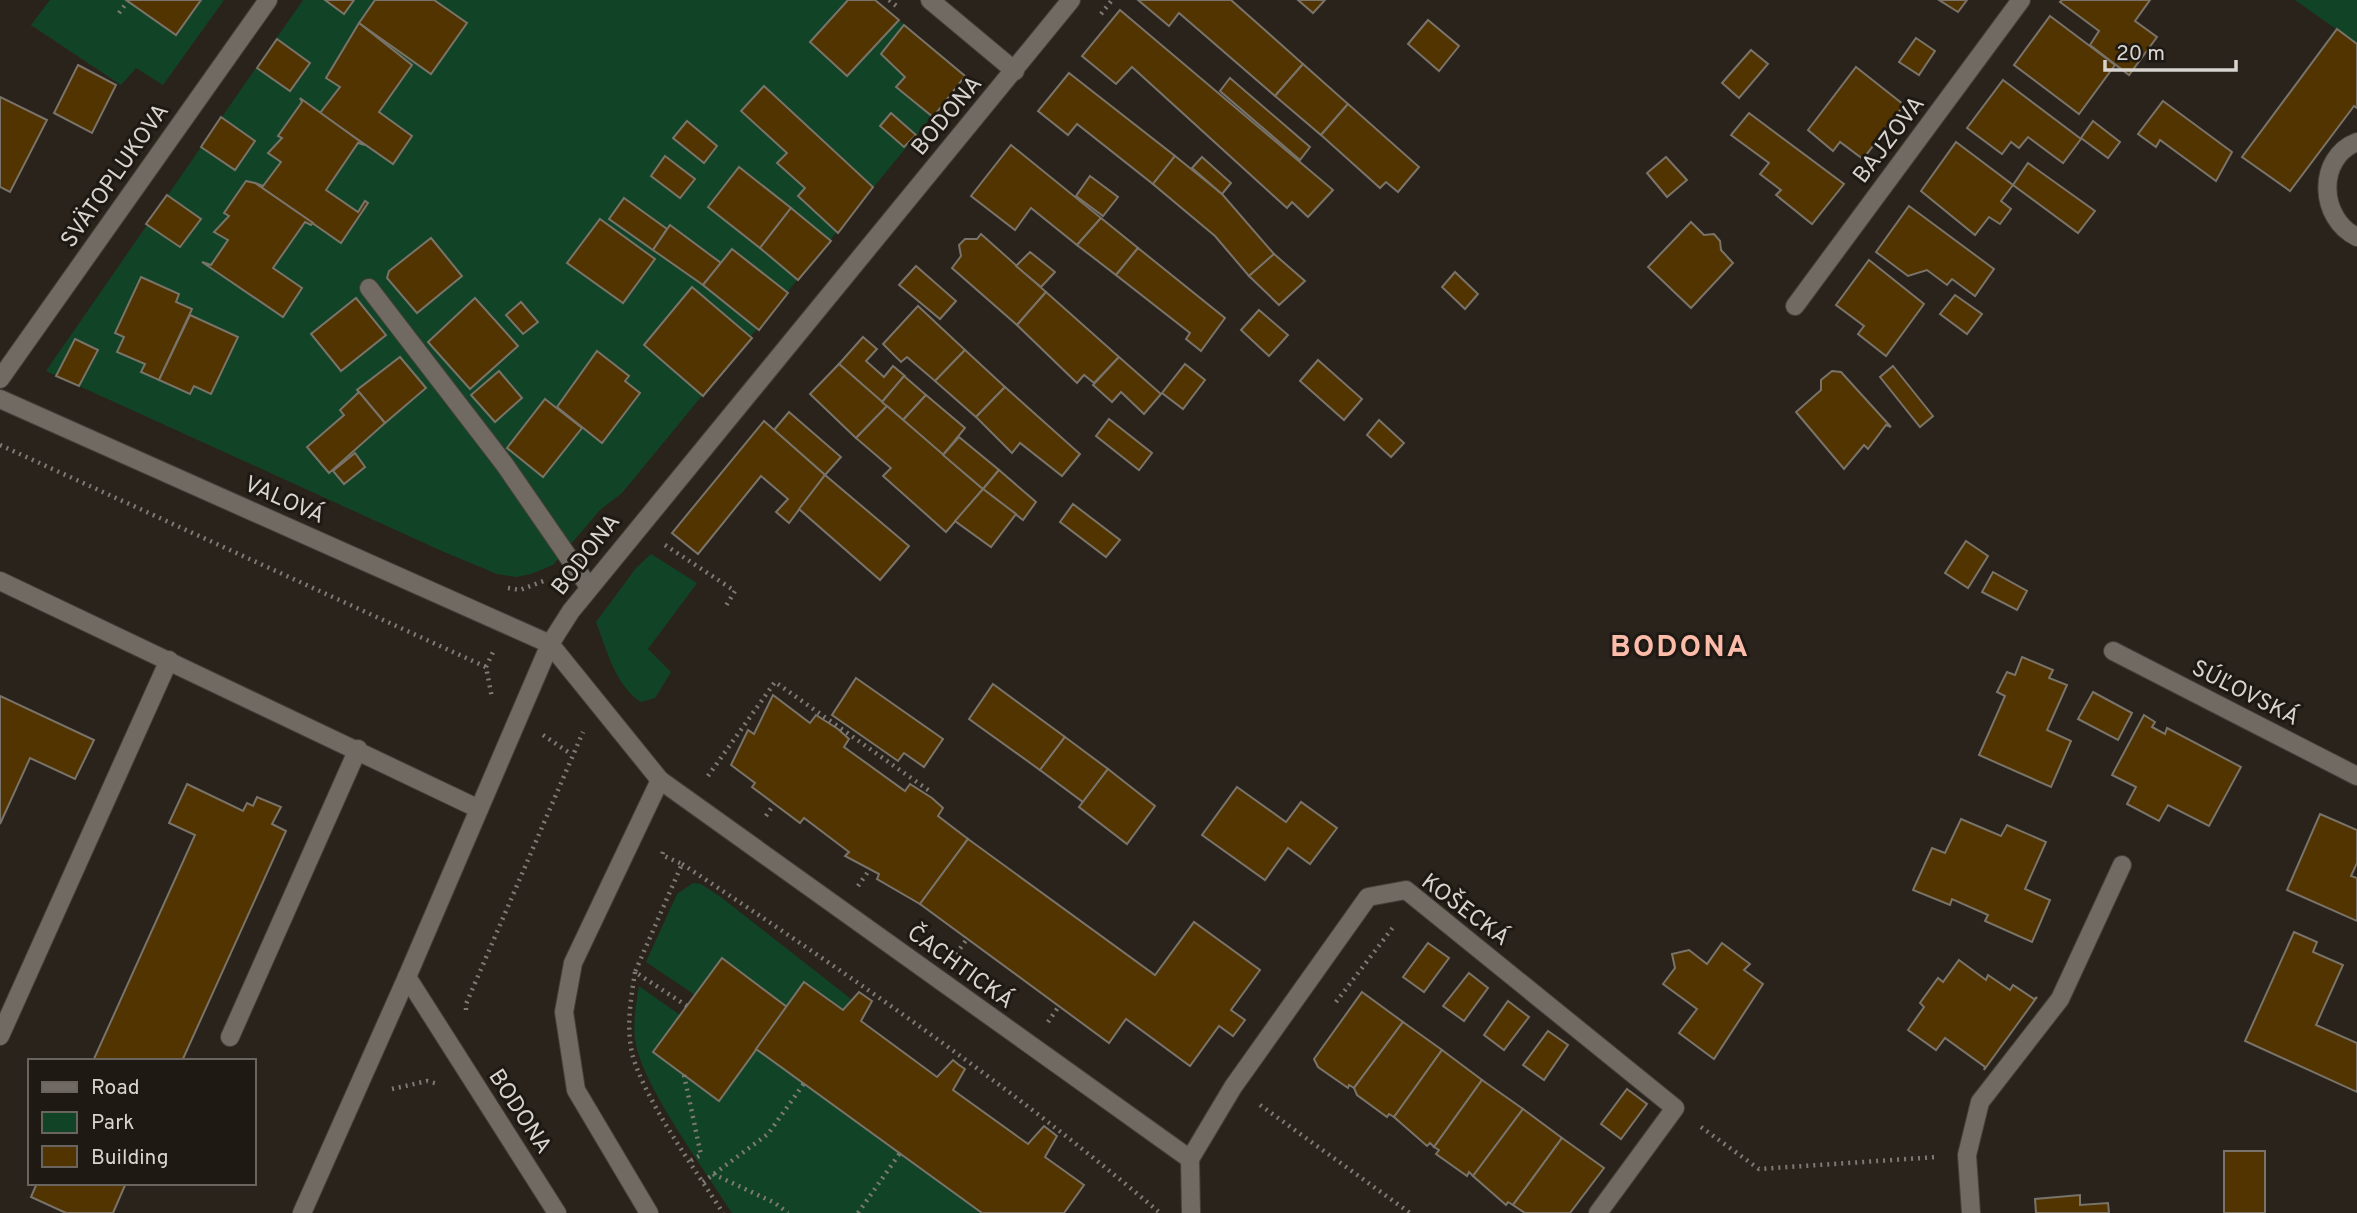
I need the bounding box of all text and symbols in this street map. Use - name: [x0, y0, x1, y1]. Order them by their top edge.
- scale bar: [2105, 28, 2236, 72]
- text: 20 m: [2116, 41, 2165, 68]
- street label: BODONA: [906, 71, 990, 163]
- street label: BAJZOVA: [1848, 91, 1932, 190]
- street label: SVÄTOPLUKOVA: [55, 98, 176, 254]
- street label: VALOVÁ: [239, 470, 329, 532]
- street label: BODONA: [546, 509, 628, 602]
- district label: BODONA: [1610, 630, 1750, 667]
- street label: SÚĽOVSKÁ: [2186, 653, 2304, 734]
- street label: KOŠECKÁ: [1415, 867, 1516, 954]
- street label: ČACHTICKÁ: [900, 918, 1020, 1016]
- legend: [28, 1059, 256, 1185]
- street label: BODONA: [481, 1064, 557, 1160]
- text: Road: [91, 1075, 140, 1102]
- text: Park: [91, 1110, 134, 1137]
- text: Building: [91, 1145, 169, 1172]

